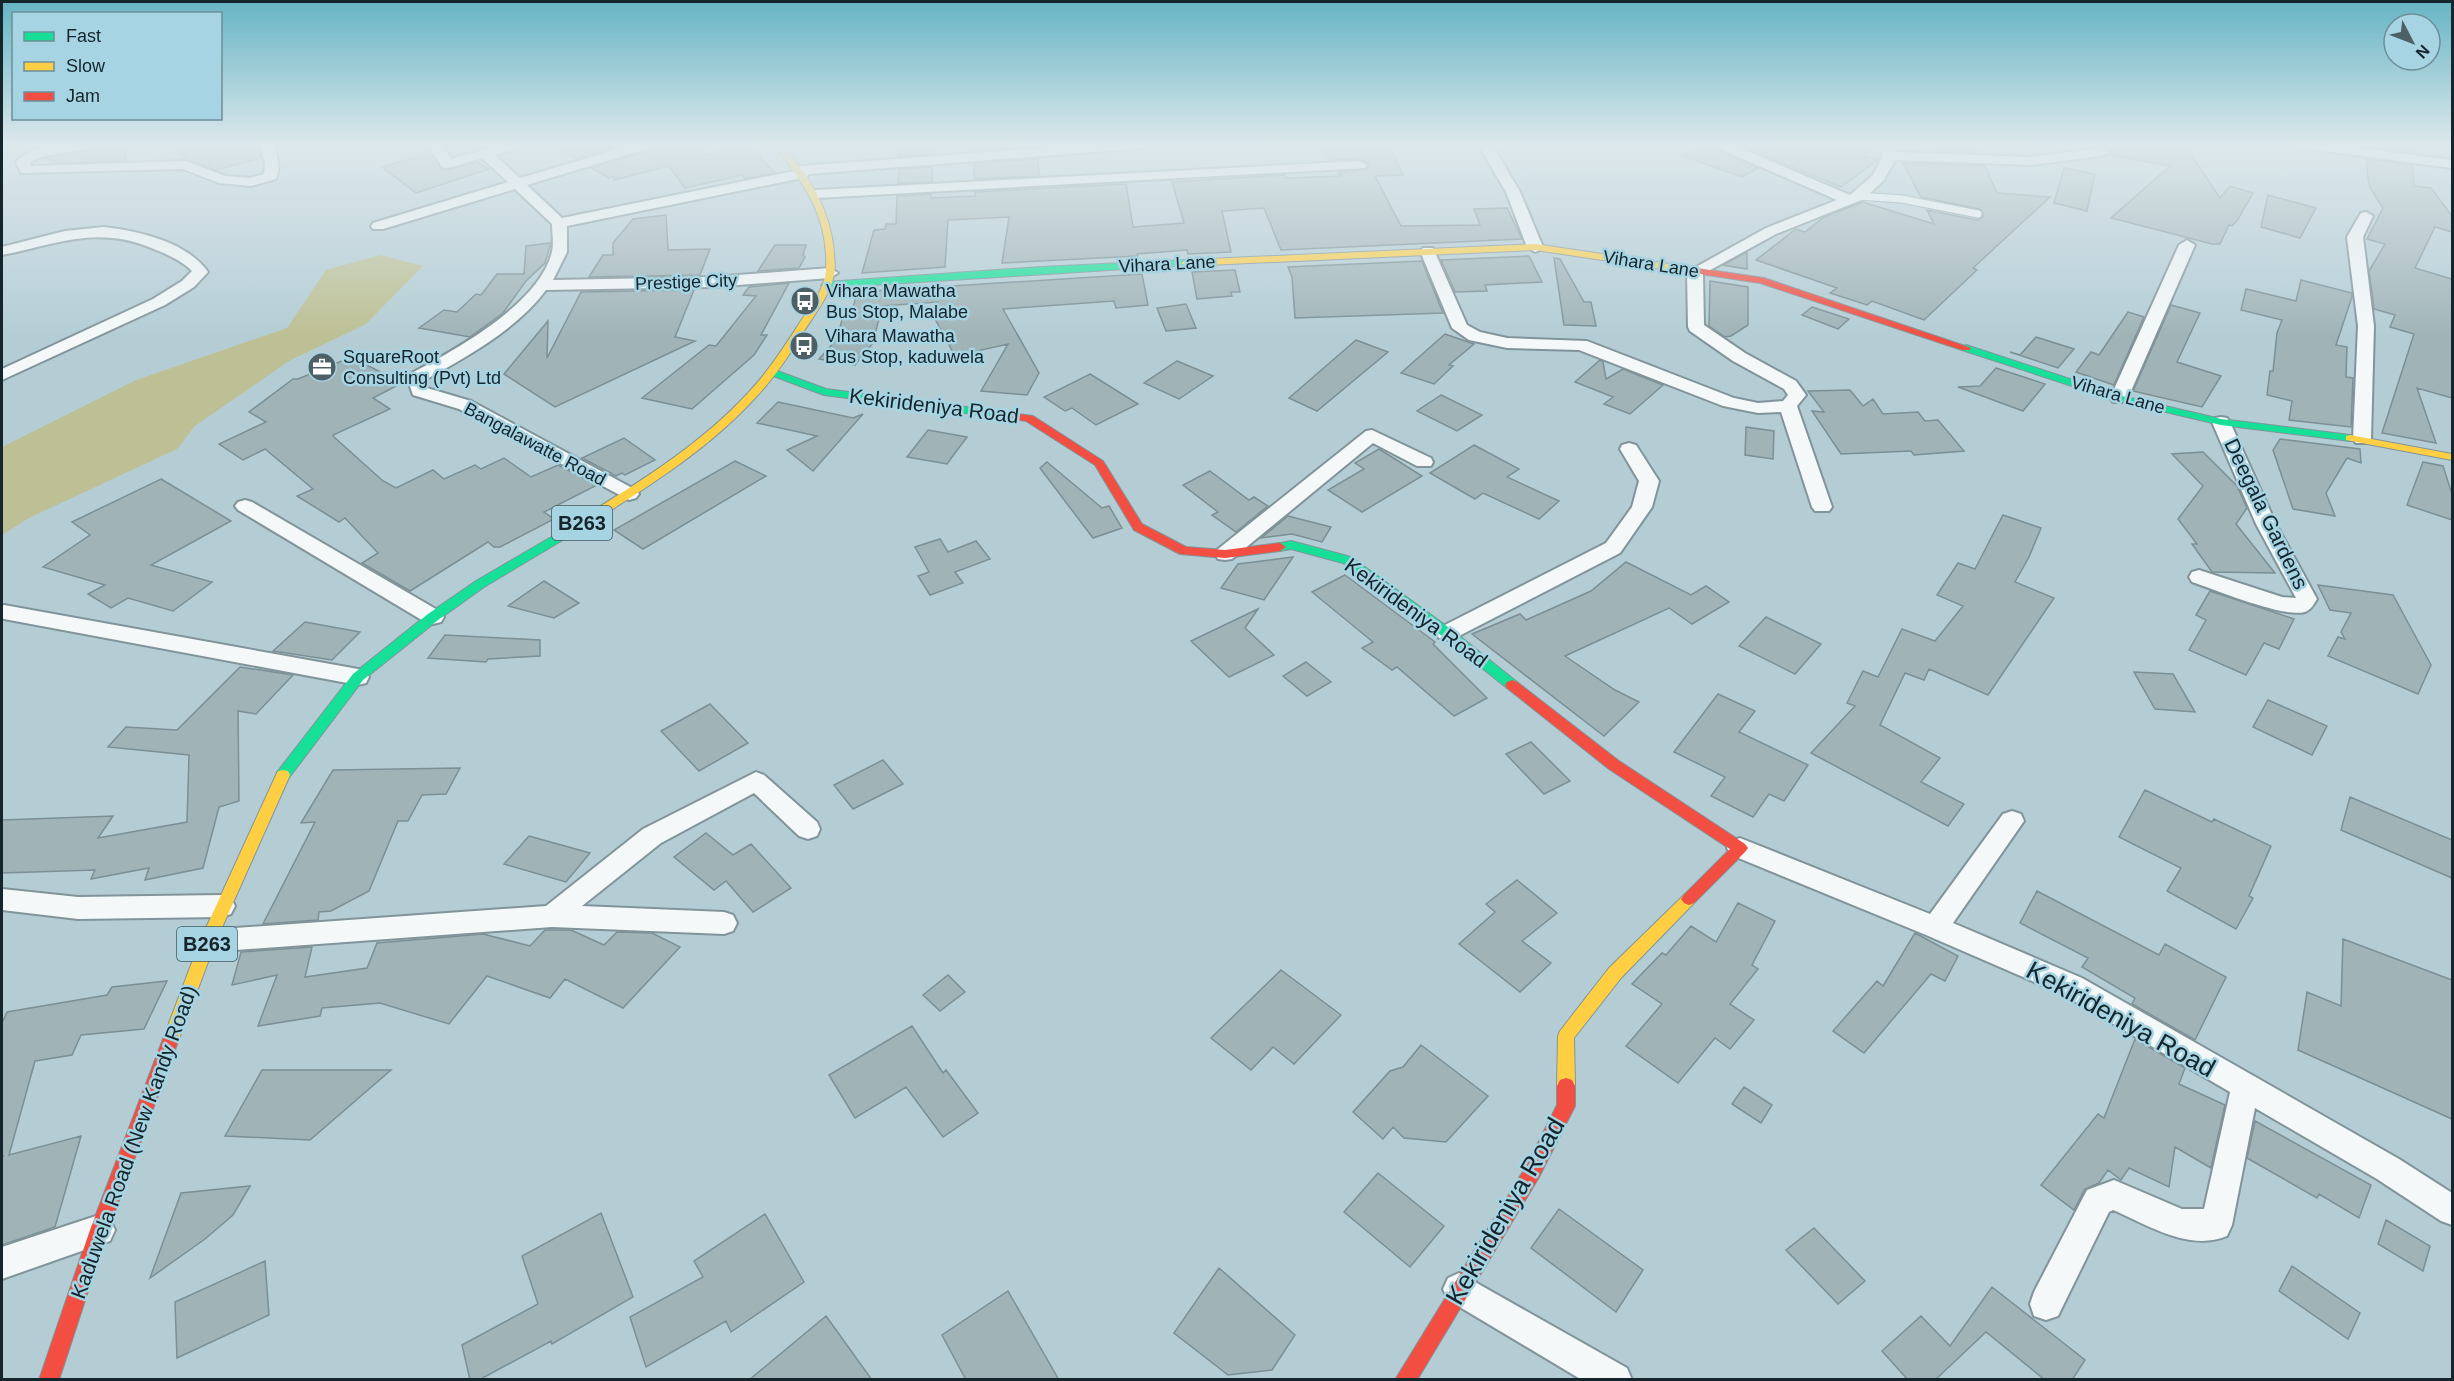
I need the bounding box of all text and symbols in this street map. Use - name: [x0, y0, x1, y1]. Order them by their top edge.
- legend: [12, 12, 222, 120]
- north arrow: [2382, 12, 2442, 72]
- text: Fast: [66, 26, 101, 46]
- text: N: [2413, 42, 2433, 62]
- text: Slow: [66, 56, 106, 76]
- text: Jam: [66, 86, 100, 106]
- street label: Vihara Lane: [1602, 247, 1700, 281]
- street label: Vihara Lane: [1118, 251, 1216, 277]
- street label: Prestige City: [635, 270, 737, 294]
- place label: Vihara Mawatha Bus Stop, Malabe: [826, 281, 968, 322]
- bus stop icon: Vihara Mawatha Bus Stop, Malabe: [789, 285, 821, 317]
- place label: Vihara Mawatha Bus Stop, kaduwela: [825, 326, 985, 367]
- bus stop icon: Vihara Mawatha Bus Stop, kaduwela: [788, 330, 820, 362]
- place label: SquareRoot Consulting (Pvt) Ltd: [343, 347, 501, 388]
- office icon: SquareRoot Consulting (Pvt) Ltd: [306, 351, 338, 383]
- street label: Vihara Lane: [2069, 372, 2167, 418]
- street label: Kekirideniya Road: [848, 384, 1020, 427]
- street label: Bangalawatte Road: [461, 398, 609, 490]
- street label: Deegala Gardens: [2220, 435, 2313, 593]
- road number: B263: [552, 506, 612, 540]
- street label: Kekirideniya Road: [1341, 553, 1492, 672]
- road number: B263: [177, 927, 237, 961]
- street label: Kekirideniya Road: [2021, 955, 2221, 1083]
- street label: Kaduwela Road (New Kandy Road): [66, 982, 201, 1302]
- street label: Kekirideniya Road: [1439, 1112, 1571, 1310]

